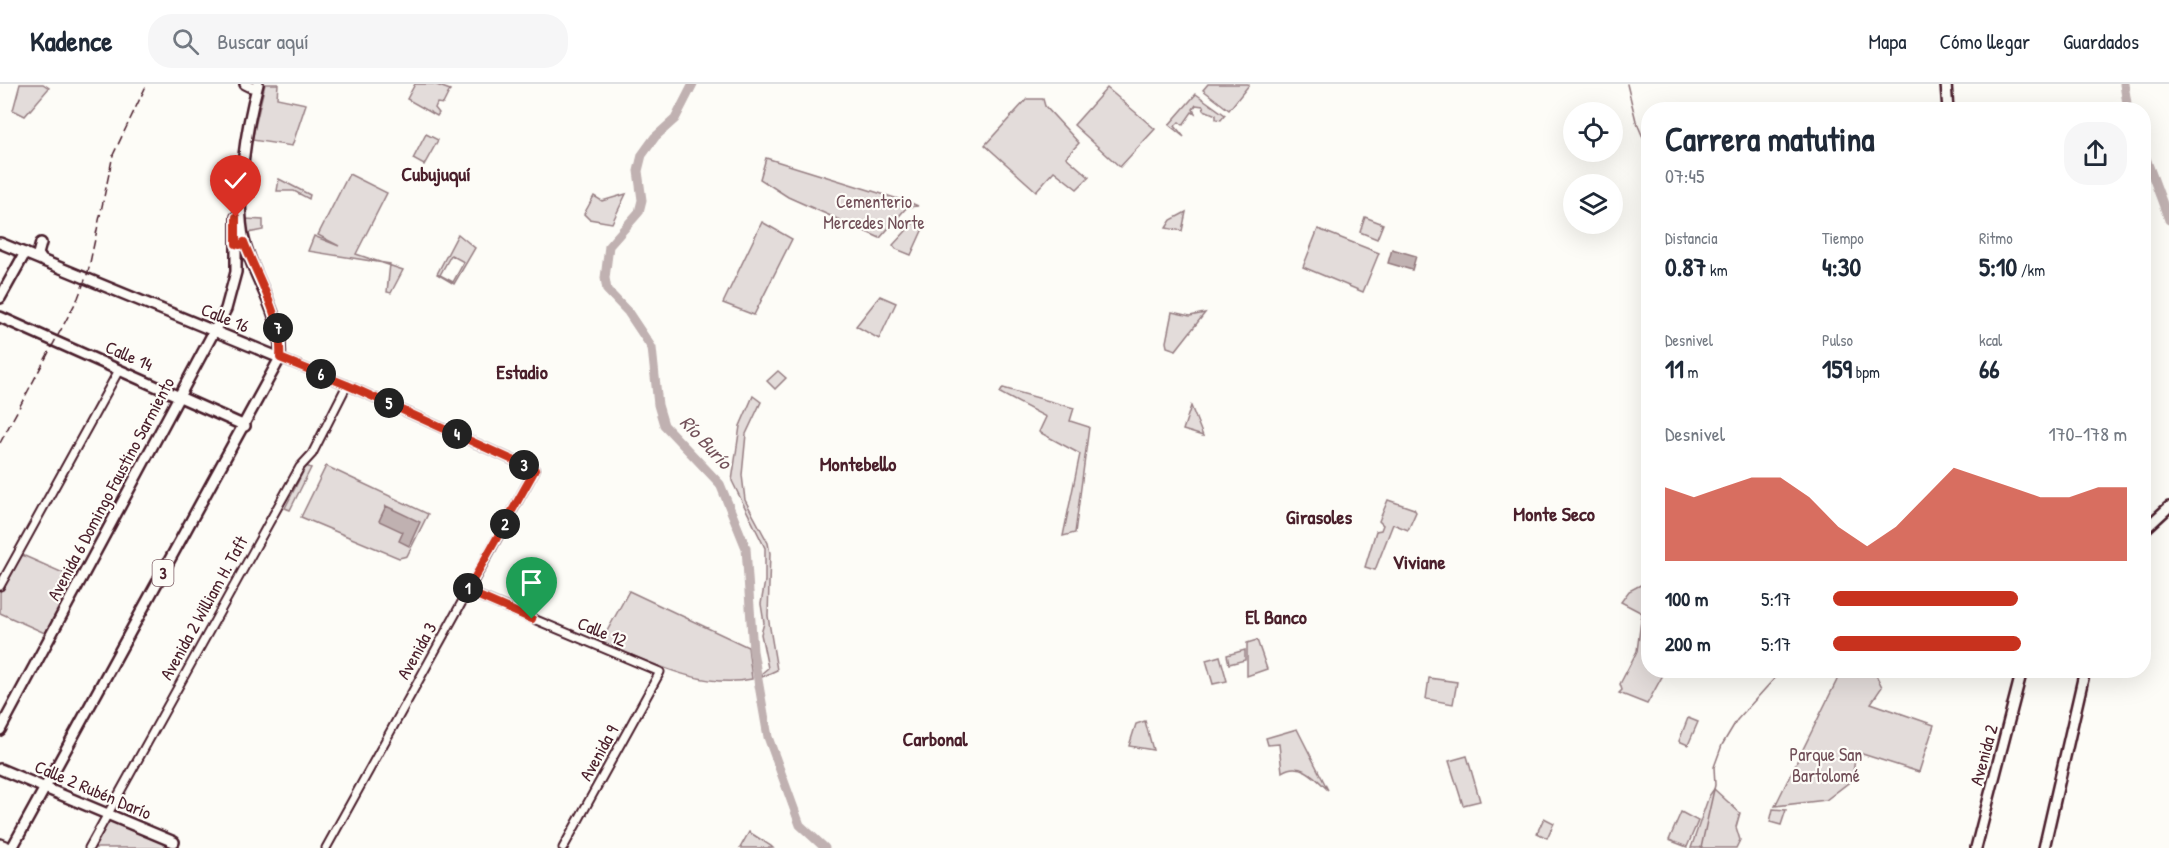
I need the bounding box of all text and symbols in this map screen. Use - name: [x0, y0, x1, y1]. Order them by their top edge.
- search box: [148, 14, 568, 68]
- text: Kadence: [30, 22, 112, 60]
- icon: search: [169, 25, 202, 58]
- text: Buscar aquí: [217, 26, 309, 56]
- text: Mapa: [1868, 27, 1906, 56]
- text: Cómo llegar: [1939, 27, 2030, 56]
- text: Guardados: [2063, 27, 2139, 56]
- map controls: [1563, 102, 1623, 234]
- button: locate: [1563, 102, 1623, 162]
- text: Carrera matutina: [1665, 117, 1874, 161]
- button: share: [2064, 122, 2127, 185]
- pin: [210, 155, 261, 217]
- district label: Cubujuquí: [401, 160, 471, 188]
- text: 07:45: [1665, 162, 1704, 189]
- icon: check: [219, 164, 252, 197]
- button: layers: [1563, 174, 1623, 234]
- park label: Cementerio Mercedes Norte: [823, 189, 925, 235]
- text: Distancia: [1665, 227, 1717, 249]
- text: Tiempo: [1822, 227, 1864, 249]
- text: Ritmo: [1979, 227, 2013, 249]
- text: 0.87: [1665, 249, 1706, 284]
- text: 4:30: [1822, 249, 1861, 284]
- text: 5:10: [1979, 249, 2017, 284]
- text: km: [1706, 259, 1728, 281]
- text: /km: [2017, 259, 2045, 281]
- street label: Calle 16: [197, 297, 253, 338]
- pin: 7: [263, 313, 293, 343]
- text: 7: [274, 317, 282, 339]
- text: Desnivel: [1665, 329, 1713, 351]
- text: Pulso: [1822, 329, 1853, 351]
- text: kcal: [1979, 329, 2002, 351]
- street label: Calle 14: [102, 334, 157, 377]
- text: 11: [1665, 351, 1684, 386]
- text: 159: [1822, 351, 1852, 386]
- text: 66: [1979, 351, 2000, 386]
- district label: Estadio: [496, 358, 548, 385]
- pin: 6: [306, 359, 336, 389]
- text: m: [1684, 361, 1698, 383]
- text: bpm: [1852, 361, 1880, 383]
- text: 6: [318, 363, 324, 385]
- street label: Avenida 6 Domingo Faustino Sarmiento: [41, 373, 180, 605]
- pin: 5: [374, 388, 404, 418]
- text: 5: [386, 392, 392, 414]
- water label: Río Burío: [674, 409, 740, 476]
- pin: 4: [442, 419, 472, 449]
- text: Desnivel: [1665, 420, 1725, 447]
- text: 170–178 m: [2048, 420, 2127, 447]
- text: 4: [454, 423, 460, 445]
- pin: 3: [509, 450, 539, 480]
- district label: Montebello: [820, 450, 896, 477]
- text: 3: [520, 454, 528, 476]
- district label: Monte Seco: [1513, 500, 1595, 527]
- district label: Girasoles: [1286, 503, 1352, 530]
- pin: 2: [490, 509, 520, 539]
- text: 2: [501, 513, 509, 535]
- street label: Avenida 2 William H. Taft: [154, 531, 254, 684]
- district label: Viviane: [1392, 548, 1446, 575]
- pin: [506, 557, 557, 619]
- road number: 3: [152, 560, 174, 586]
- icon: arrive: [515, 566, 548, 599]
- pin: 1: [453, 573, 483, 603]
- text: 1: [465, 577, 471, 599]
- text: 100 m: [1665, 585, 1708, 612]
- text: 5:17: [1761, 585, 1791, 612]
- district label: El Banco: [1245, 603, 1307, 630]
- street label: Calle 12: [574, 610, 631, 653]
- street label: Avenida 3: [391, 618, 442, 684]
- text: 200 m: [1665, 630, 1710, 657]
- text: 5:17: [1761, 630, 1791, 657]
- street label: Avenida 9: [573, 720, 624, 785]
- street label: Avenida 2: [1963, 721, 2004, 788]
- district label: Carbonal: [903, 725, 968, 752]
- park label: Parque San Bartolomé: [1790, 742, 1862, 788]
- street label: Calle 2 Rubén Darío: [31, 754, 155, 825]

